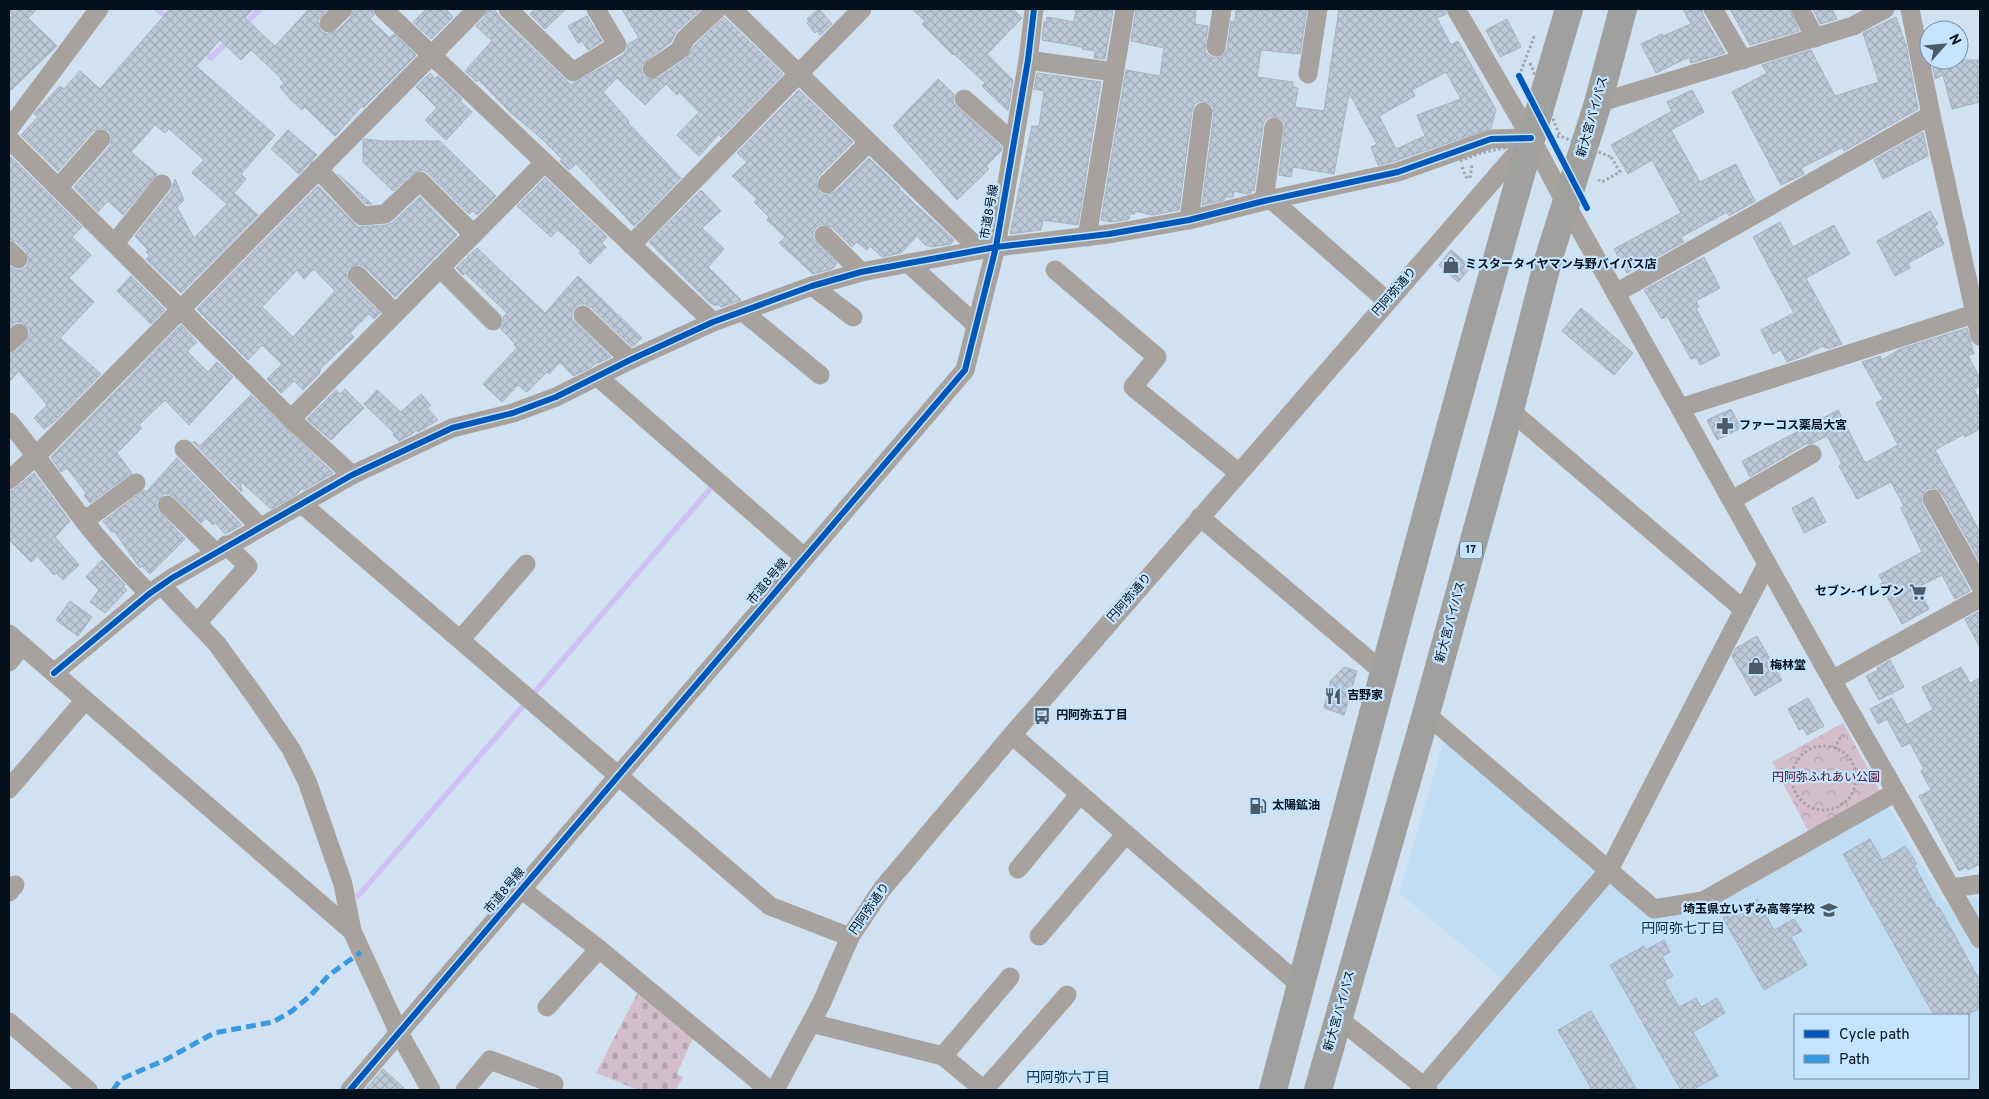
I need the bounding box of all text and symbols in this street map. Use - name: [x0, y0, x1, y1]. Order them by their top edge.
- north arrow: [1919, 20, 1969, 70]
- text: N: [1944, 31, 1964, 48]
- street label: 新大宮バイパス: [1574, 75, 1612, 159]
- street label: 市道8号線: [977, 183, 1003, 241]
- shop icon: ミスタータイヤマン与野バイパス店: [1441, 255, 1461, 275]
- place label: ミスタータイヤマン与野バイパス店: [1465, 257, 1656, 273]
- street label: 円阿弥通り: [1369, 264, 1421, 320]
- pharmacy icon: ファーコス薬局大宮: [1715, 416, 1735, 436]
- place label: ファーコス薬局大宮: [1739, 418, 1847, 434]
- road number: 17: [1460, 542, 1482, 558]
- street label: 市道8号線: [744, 556, 792, 608]
- street label: 円阿弥通り: [1104, 570, 1156, 626]
- street label: 新大宮バイパス: [1432, 579, 1470, 665]
- supermarket icon: セブン-イレブン: [1908, 582, 1928, 602]
- place label: セブン-イレブン: [1815, 584, 1904, 600]
- shop icon: 梅林堂: [1746, 656, 1766, 676]
- place label: 梅林堂: [1770, 658, 1806, 674]
- restaurant icon: 吉野家: [1323, 686, 1343, 706]
- place label: 吉野家: [1347, 688, 1383, 704]
- bus stop icon: 円阿弥五丁目: [1032, 706, 1052, 726]
- place label: 円阿弥五丁目: [1056, 708, 1128, 724]
- park label: 円阿弥ふれあい公園: [1772, 770, 1880, 786]
- fuel station icon: 太陽鉱油: [1248, 796, 1268, 816]
- place label: 太陽鉱油: [1272, 798, 1320, 814]
- street label: 市道8号線: [481, 865, 529, 917]
- street label: 円阿弥通り: [846, 880, 894, 938]
- school or university icon: 埼玉県立いずみ高等学校: [1819, 900, 1839, 920]
- place label: 埼玉県立いずみ高等学校: [1683, 902, 1815, 918]
- district label: 円阿弥七丁目: [1641, 921, 1725, 938]
- street label: 新大宮バイパス: [1321, 969, 1359, 1053]
- legend: [1794, 1014, 1969, 1079]
- text: Cycle path: [1839, 1026, 1910, 1045]
- text: Path: [1839, 1051, 1870, 1070]
- district label: 円阿弥六丁目: [1026, 1070, 1110, 1087]

